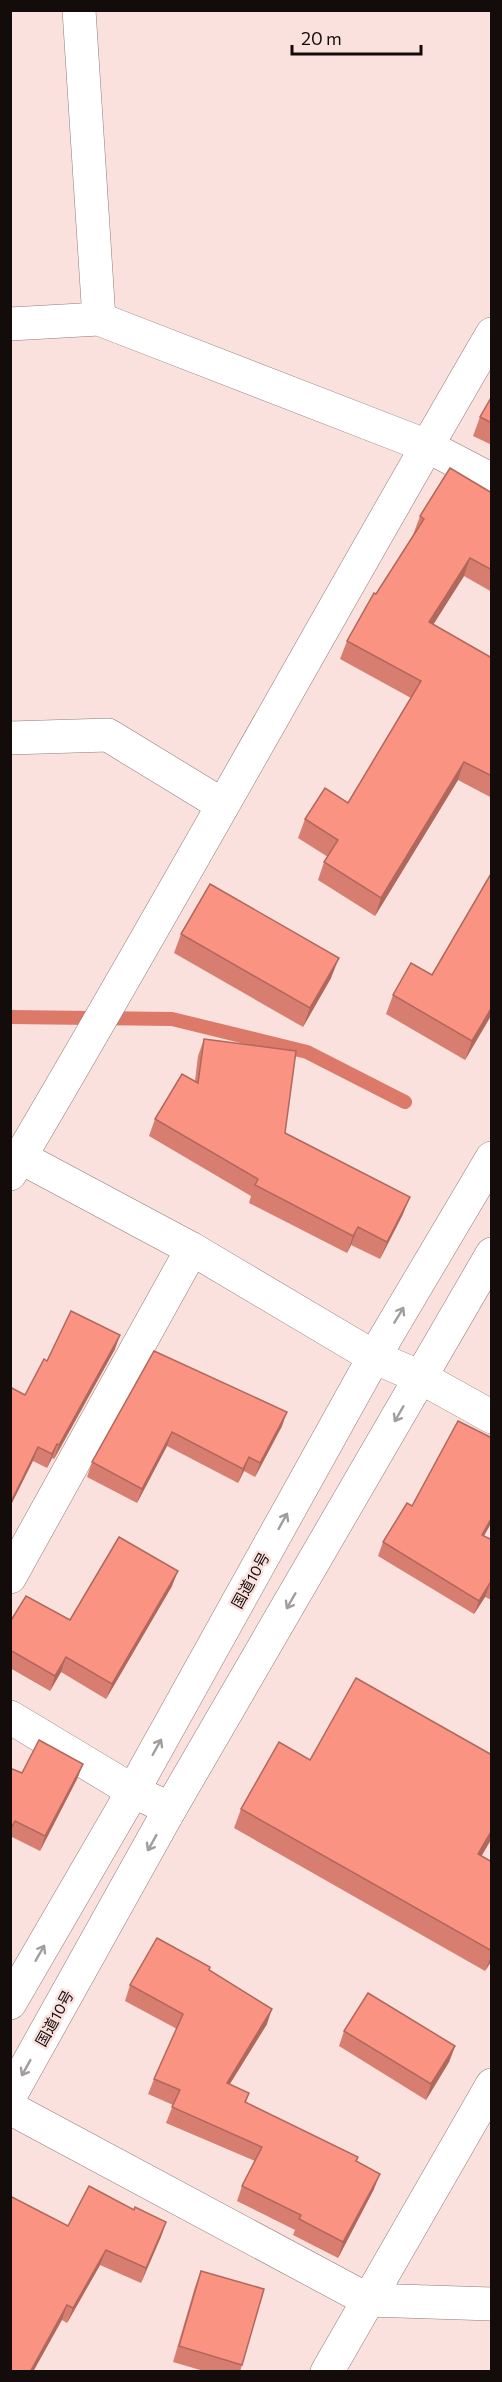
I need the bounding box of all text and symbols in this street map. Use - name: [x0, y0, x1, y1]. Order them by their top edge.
- scale bar: [292, 18, 421, 56]
- text: 20 m: [301, 27, 342, 49]
- one-way arrow: [393, 1307, 405, 1324]
- one-way arrow: [393, 1405, 405, 1422]
- one-way arrow: [278, 1513, 289, 1531]
- street label: 国道10号: [227, 1549, 273, 1611]
- one-way arrow: [285, 1592, 297, 1609]
- one-way arrow: [151, 1739, 163, 1756]
- one-way arrow: [146, 1833, 157, 1851]
- one-way arrow: [34, 1945, 46, 1962]
- street label: 国道10号: [31, 1987, 77, 2049]
- one-way arrow: [20, 2059, 32, 2076]

